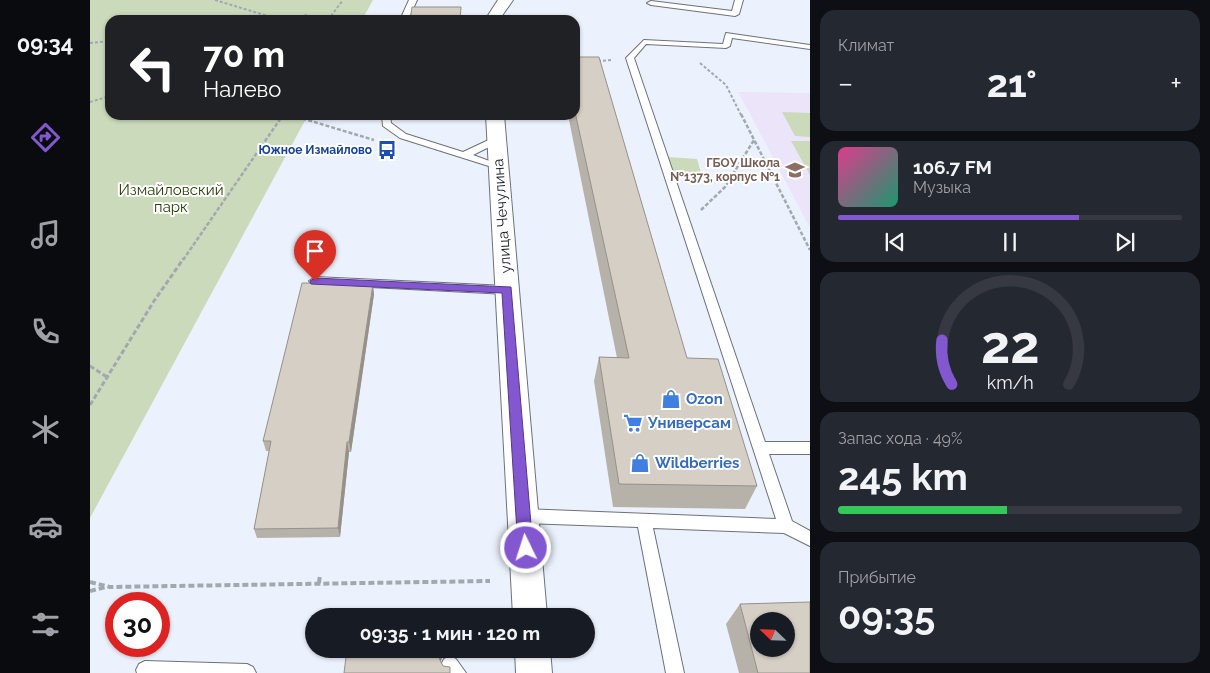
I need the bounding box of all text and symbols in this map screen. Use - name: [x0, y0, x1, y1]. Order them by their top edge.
- text: 09:34: [17, 31, 73, 57]
- text: 70 m: [203, 34, 285, 75]
- icon: left: [120, 35, 185, 100]
- text: Климат: [838, 36, 894, 55]
- text: 21°: [987, 61, 1037, 106]
- text: −: [838, 67, 853, 100]
- text: +: [1170, 67, 1182, 100]
- text: Налево: [203, 76, 281, 102]
- icon: directions: [28, 120, 63, 155]
- bus stop icon: Южное Измайлово: [376, 139, 398, 161]
- place label: Южное Измайлово: [258, 143, 372, 157]
- place label: ГБОУ Школа №1373, корпус №1: [670, 156, 780, 184]
- text: 106.7 FM: [913, 156, 992, 178]
- street label: улица Чечулина: [489, 158, 515, 274]
- school or university icon: ГБОУ Школа №1373, корпус №1: [784, 159, 806, 181]
- text: Музыка: [913, 178, 971, 197]
- park label: Измайловский парк: [118, 181, 224, 216]
- icon: music: [28, 217, 63, 252]
- icon: previous: [881, 228, 909, 256]
- icon: pause: [996, 228, 1024, 256]
- icon: next: [1111, 228, 1139, 256]
- pin: [294, 230, 336, 281]
- icon: arrive: [301, 237, 329, 265]
- icon: phone: [28, 314, 63, 349]
- text: 22: [981, 314, 1039, 375]
- text: km/h: [986, 372, 1034, 393]
- shop icon: Ozon: [660, 388, 682, 410]
- place label: Ozon: [686, 390, 723, 408]
- icon: climate: [28, 412, 63, 447]
- supermarket icon: Универсам: [622, 412, 644, 434]
- place label: Универсам: [647, 414, 731, 432]
- text: Запас хода · 49%: [838, 429, 962, 448]
- shop icon: Wildberries: [629, 452, 651, 474]
- place label: Wildberries: [655, 454, 739, 472]
- text: 245 km: [838, 454, 968, 499]
- icon: car: [28, 509, 63, 544]
- position arrow: [499, 521, 551, 573]
- text: Прибытие: [838, 568, 916, 587]
- speed limit sign: 30: [105, 592, 170, 657]
- text: 09:35: [838, 593, 935, 638]
- icon: filters: [28, 607, 63, 642]
- north arrow: [750, 612, 795, 658]
- map controls: [750, 612, 795, 657]
- text: 09:35 · 1 мин · 120 m: [360, 622, 540, 644]

